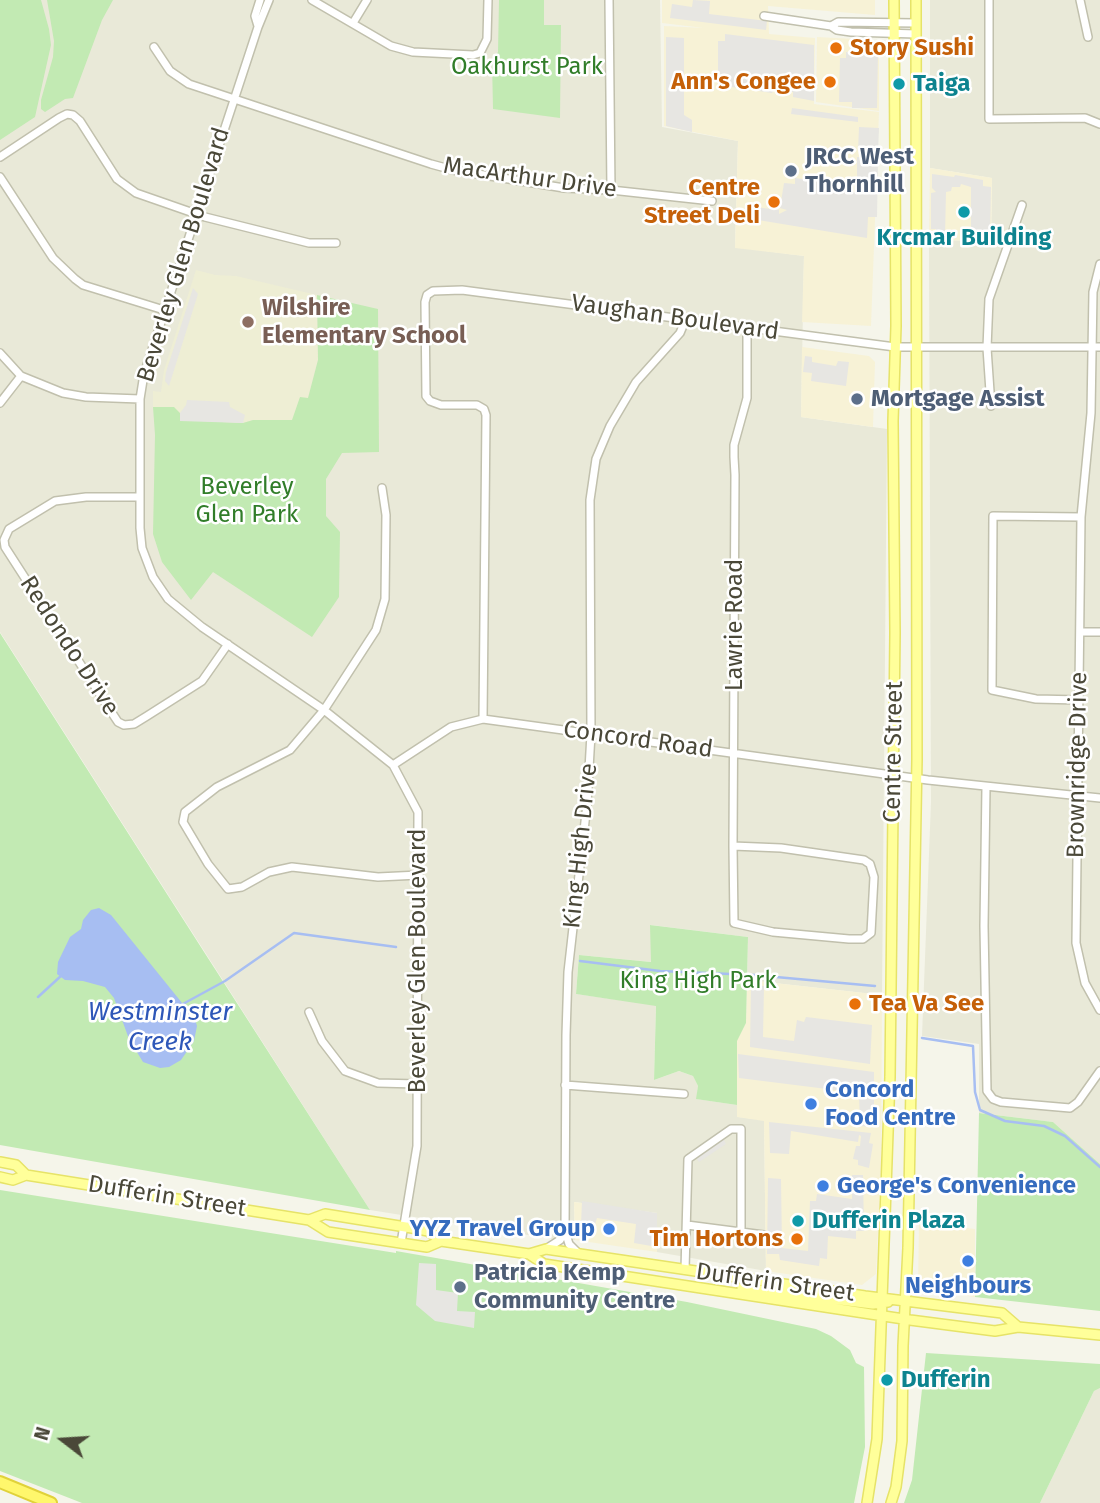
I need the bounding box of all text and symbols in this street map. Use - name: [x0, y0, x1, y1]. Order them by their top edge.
- place label: Story Sushi: [850, 34, 974, 62]
- marker: Story Sushi: [828, 40, 844, 56]
- park label: Oakhurst Park: [451, 53, 603, 81]
- place label: Ann's Congee: [671, 68, 816, 96]
- place label: Taiga: [913, 70, 971, 98]
- marker: Ann's Congee: [822, 74, 838, 90]
- marker: Taiga: [891, 76, 907, 92]
- street label: Beverley Glen Boulevard: [131, 124, 237, 386]
- place label: JRCC West Thornhill: [805, 143, 914, 199]
- street label: MacArthur Drive: [441, 152, 619, 204]
- marker: JRCC West Thornhill: [783, 163, 799, 179]
- place label: Centre Street Deli: [644, 174, 760, 230]
- marker: Centre Street Deli: [766, 194, 782, 210]
- marker: Krcmar Building: [956, 204, 972, 220]
- place label: Krcmar Building: [877, 224, 1051, 252]
- street label: Vaughan Boulevard: [569, 289, 781, 347]
- place label: Wilshire Elementary School: [262, 294, 466, 350]
- marker: Wilshire Elementary School: [240, 314, 256, 330]
- place label: Mortgage Assist: [871, 385, 1044, 413]
- marker: Mortgage Assist: [849, 391, 865, 407]
- park label: Beverley Glen Park: [196, 473, 298, 529]
- street label: Lawrie Road: [721, 559, 749, 691]
- street label: Redondo Drive: [13, 571, 125, 721]
- street label: Brownridge Drive: [1062, 671, 1094, 859]
- street label: Centre Street: [878, 681, 910, 823]
- street label: Concord Road: [561, 715, 715, 765]
- street label: King High Drive: [558, 762, 604, 930]
- street label: Beverley Glen Boulevard: [404, 828, 432, 1094]
- park label: King High Park: [619, 967, 777, 995]
- place label: Tea Va See: [869, 990, 984, 1018]
- marker: Tea Va See: [847, 996, 863, 1012]
- water label: Westminster Creek: [88, 997, 232, 1058]
- place label: Concord Food Centre: [825, 1076, 956, 1132]
- marker: Concord Food Centre: [803, 1096, 819, 1112]
- street label: Dufferin Street: [86, 1170, 248, 1224]
- place label: George's Convenience: [837, 1172, 1076, 1200]
- marker: George's Convenience: [815, 1178, 831, 1194]
- place label: Dufferin Plaza: [812, 1207, 966, 1235]
- marker: Dufferin Plaza: [790, 1213, 806, 1229]
- place label: YYZ Travel Group: [410, 1215, 595, 1243]
- marker: YYZ Travel Group: [601, 1221, 617, 1237]
- place label: Tim Hortons: [649, 1225, 783, 1253]
- marker: Tim Hortons: [789, 1231, 805, 1247]
- marker: Neighbours: [960, 1253, 976, 1269]
- street label: Dufferin Street: [694, 1258, 856, 1308]
- place label: Patricia Kemp Community Centre: [474, 1259, 675, 1315]
- place label: Neighbours: [905, 1272, 1031, 1300]
- marker: Patricia Kemp Community Centre: [452, 1279, 468, 1295]
- place label: Dufferin: [901, 1366, 991, 1394]
- marker: Dufferin: [879, 1372, 895, 1388]
- north arrow: [28, 1405, 98, 1475]
- text: N: [30, 1424, 55, 1443]

